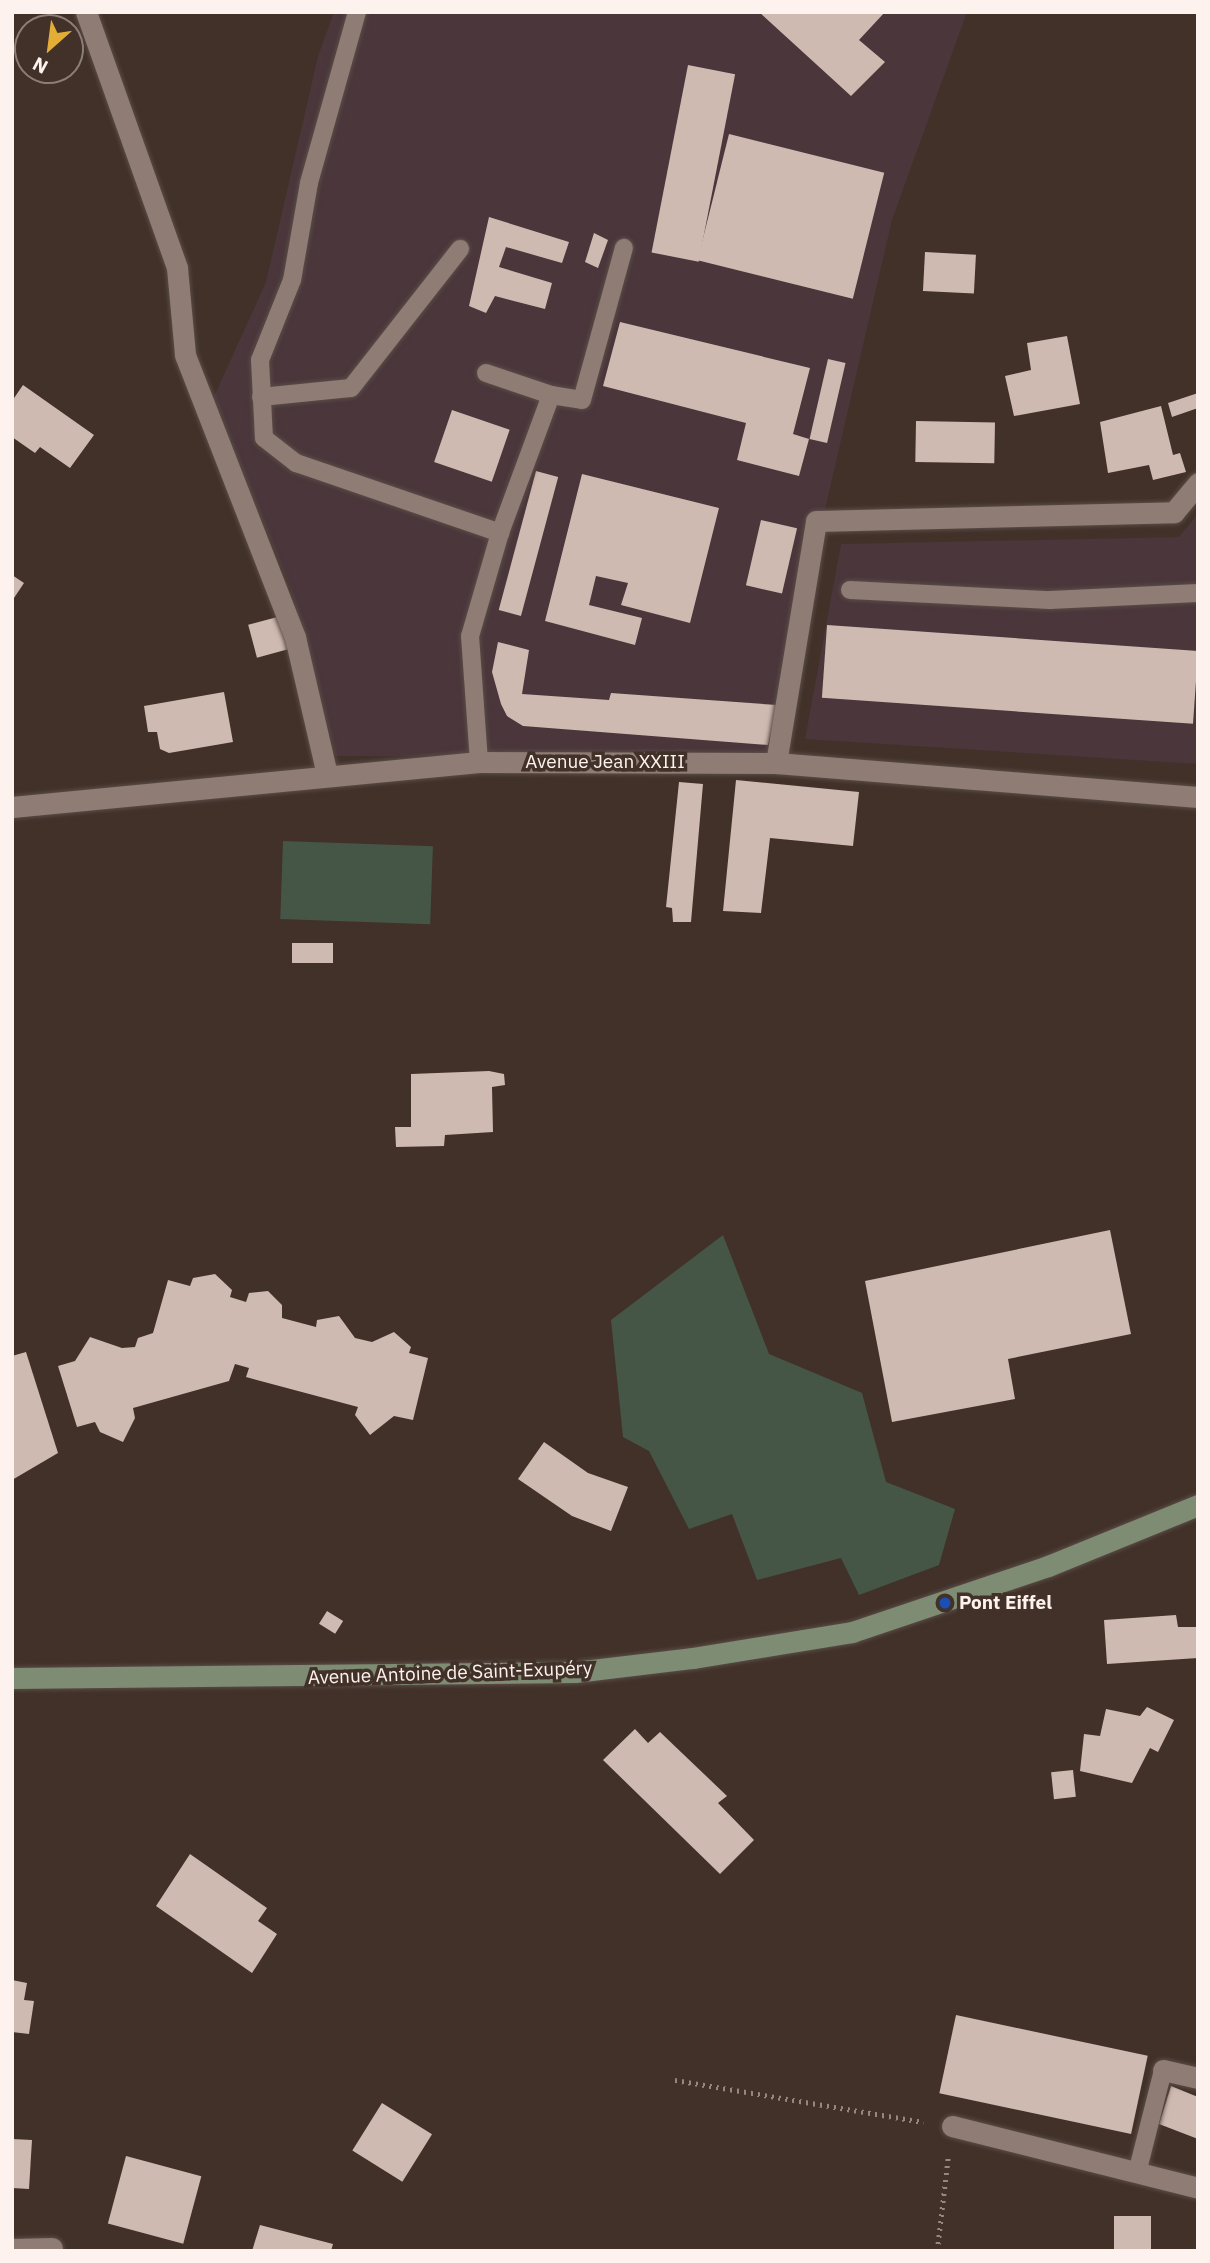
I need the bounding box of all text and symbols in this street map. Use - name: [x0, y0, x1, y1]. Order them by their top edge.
- north arrow: [14, 14, 84, 84]
- text: N: [28, 52, 52, 80]
- street label: Avenue Jean XXIII: [525, 751, 685, 773]
- place label: Pont Eiffel: [959, 1592, 1052, 1614]
- marker: Pont Eiffel: [937, 1595, 953, 1611]
- street label: Avenue Antoine de Saint-Exupéry: [307, 1657, 593, 1689]

